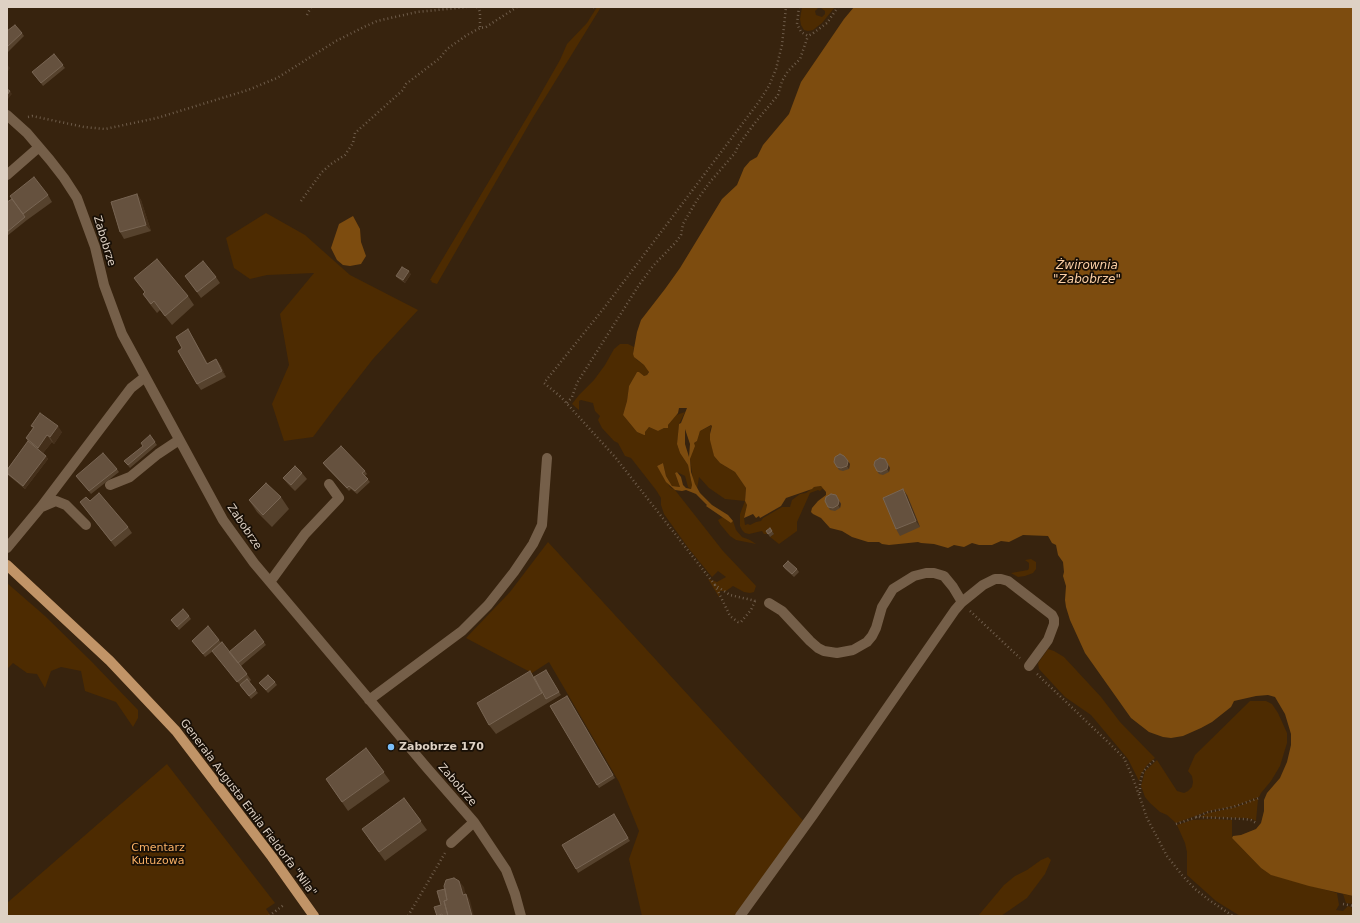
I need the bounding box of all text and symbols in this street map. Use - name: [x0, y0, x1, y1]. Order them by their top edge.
- street label: Zabobrze: [90, 214, 118, 268]
- water label: Żwirownia "Zabobrze": [1053, 259, 1121, 287]
- street label: Zabobrze: [224, 502, 264, 552]
- street label: Generała Augusta Emila Fieldorfa "Nila": [177, 717, 319, 899]
- place label: Zabobrze 170: [399, 740, 484, 754]
- marker: Zabobrze 170: [386, 742, 396, 752]
- street label: Zabobrze: [435, 761, 479, 809]
- park label: Cmentarz Kutuzowa: [131, 841, 185, 867]

